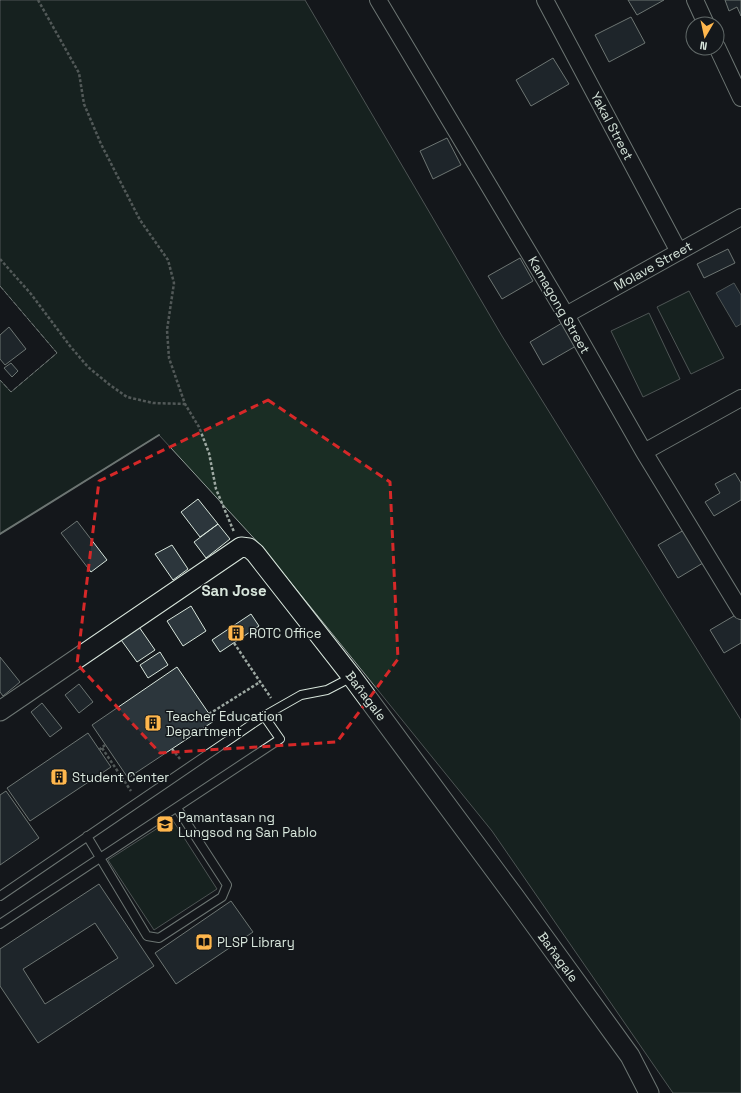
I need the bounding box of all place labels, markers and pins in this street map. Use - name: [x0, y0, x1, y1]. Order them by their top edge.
- building icon: ROTC Office: [226, 623, 246, 643]
- place label: ROTC Office: [249, 625, 321, 642]
- place label: Teacher Education Department: [166, 708, 283, 740]
- building icon: Teacher Education Department: [143, 713, 163, 733]
- building icon: Student Center: [49, 767, 69, 787]
- place label: Student Center: [72, 769, 169, 786]
- place label: Pamantasan ng Lungsod ng San Pablo: [178, 809, 317, 841]
- school or university icon: Pamantasan ng Lungsod ng San Pablo: [155, 814, 175, 834]
- library icon: PLSP Library: [194, 932, 214, 952]
- place label: PLSP Library: [217, 934, 295, 951]

